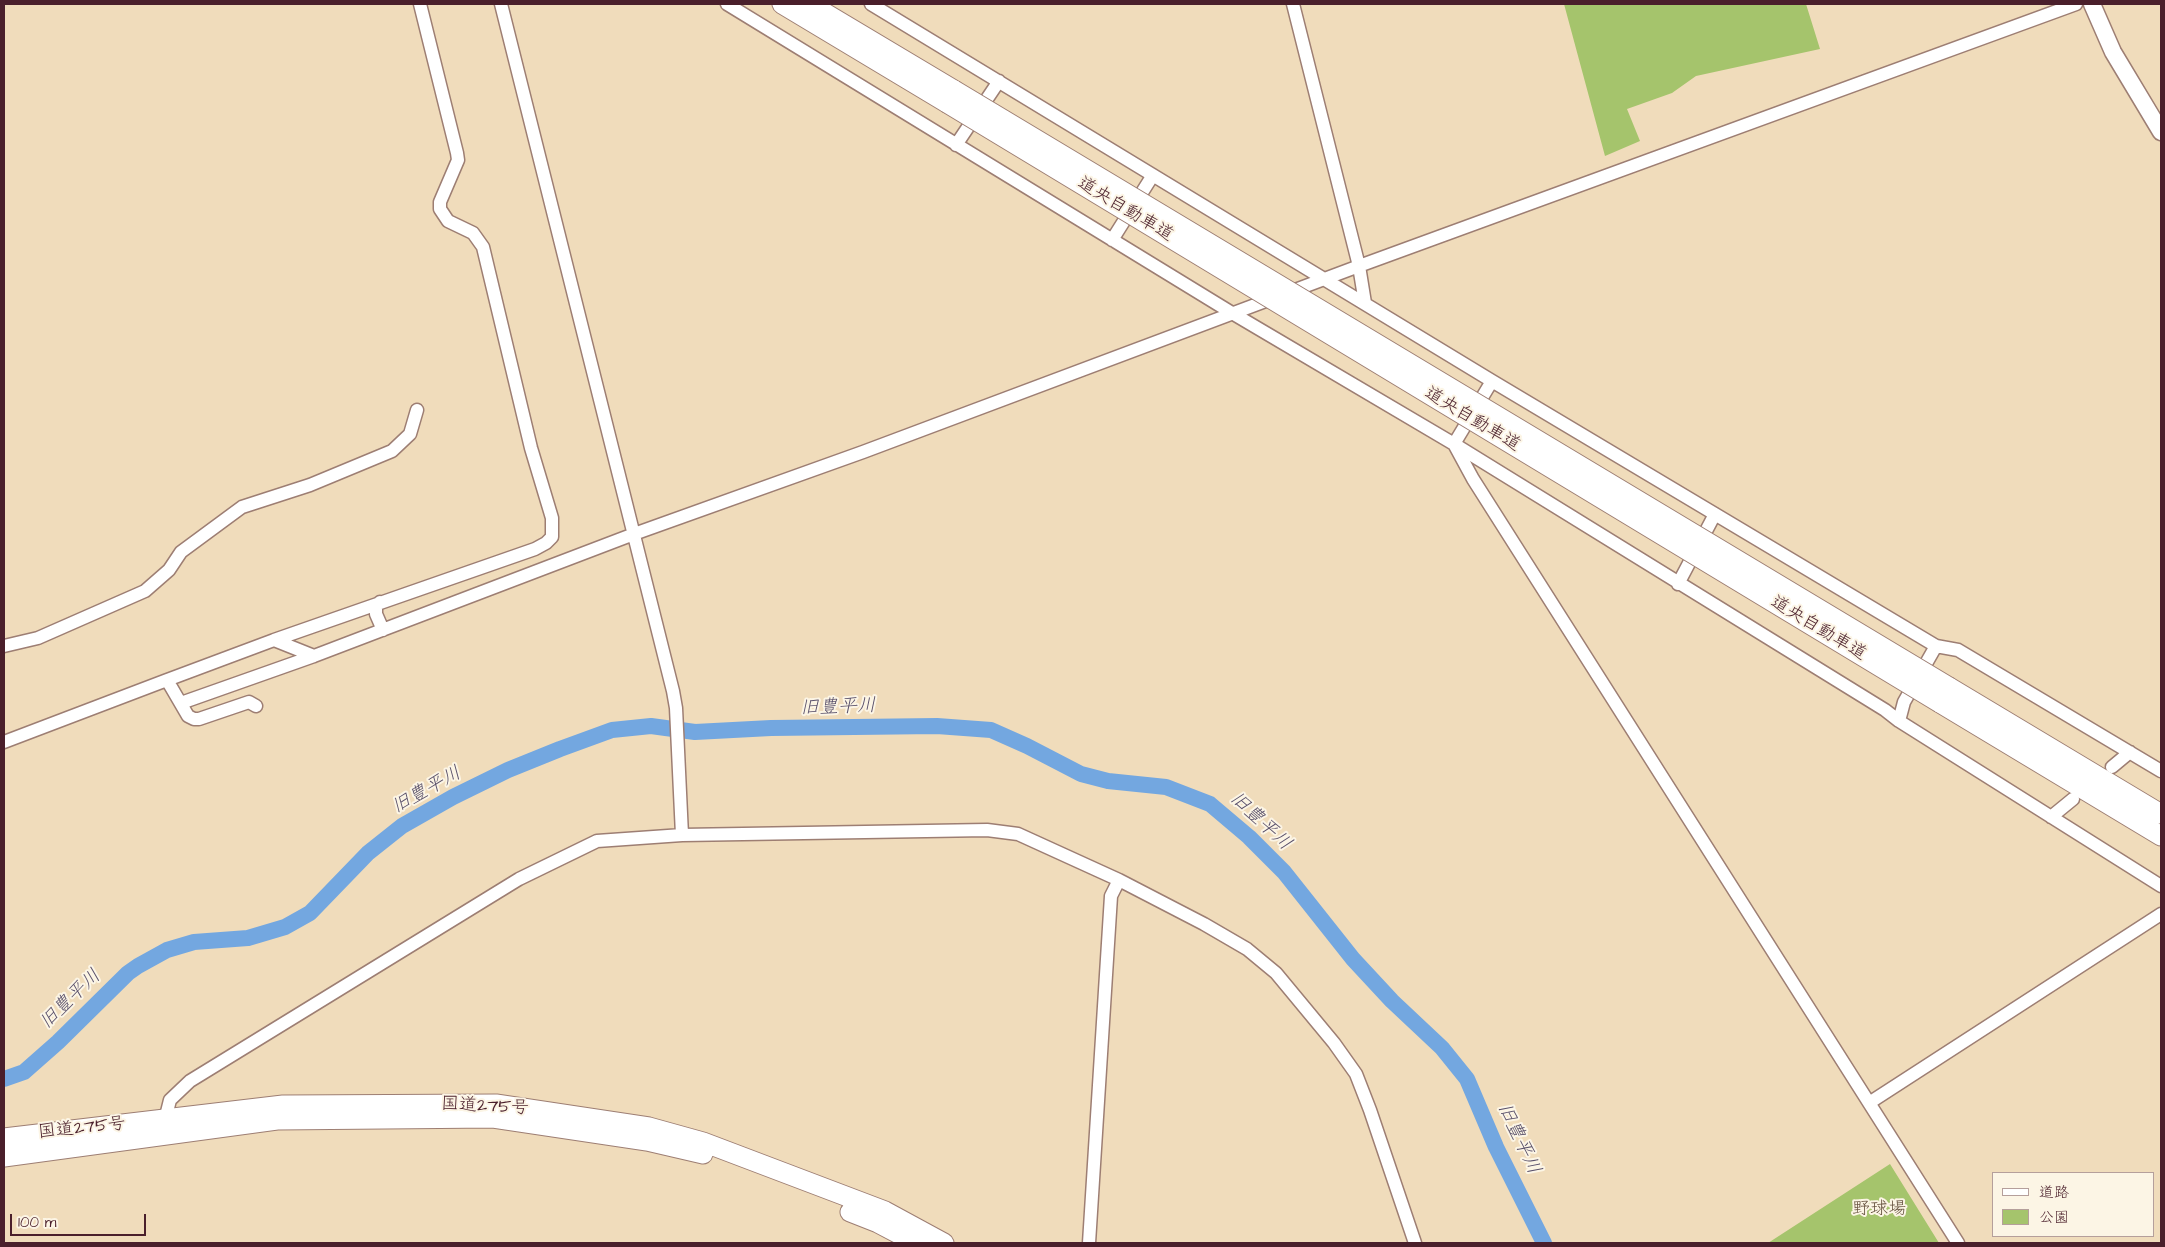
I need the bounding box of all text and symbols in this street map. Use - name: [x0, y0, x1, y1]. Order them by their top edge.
- street label: 道央自動車道: [1073, 173, 1177, 247]
- street label: 道央自動車道: [1420, 383, 1524, 457]
- street label: 道央自動車道: [1766, 592, 1870, 666]
- water label: 旧豊平川: [800, 695, 876, 721]
- water label: 旧豊平川: [388, 763, 466, 819]
- water label: 旧豊平川: [1224, 788, 1296, 856]
- water label: 旧豊平川: [36, 965, 106, 1035]
- street label: 国道275号: [440, 1094, 530, 1120]
- water label: 旧豊平川: [1492, 1100, 1544, 1178]
- street label: 国道275号: [37, 1114, 127, 1144]
- legend: [1992, 1172, 2155, 1237]
- text: 道路: [2039, 1182, 2069, 1203]
- park label: 野球場: [1852, 1199, 1906, 1221]
- scale bar: [12, 1204, 149, 1236]
- text: 公園: [2039, 1207, 2069, 1228]
- text: 100 m: [18, 1212, 57, 1233]

